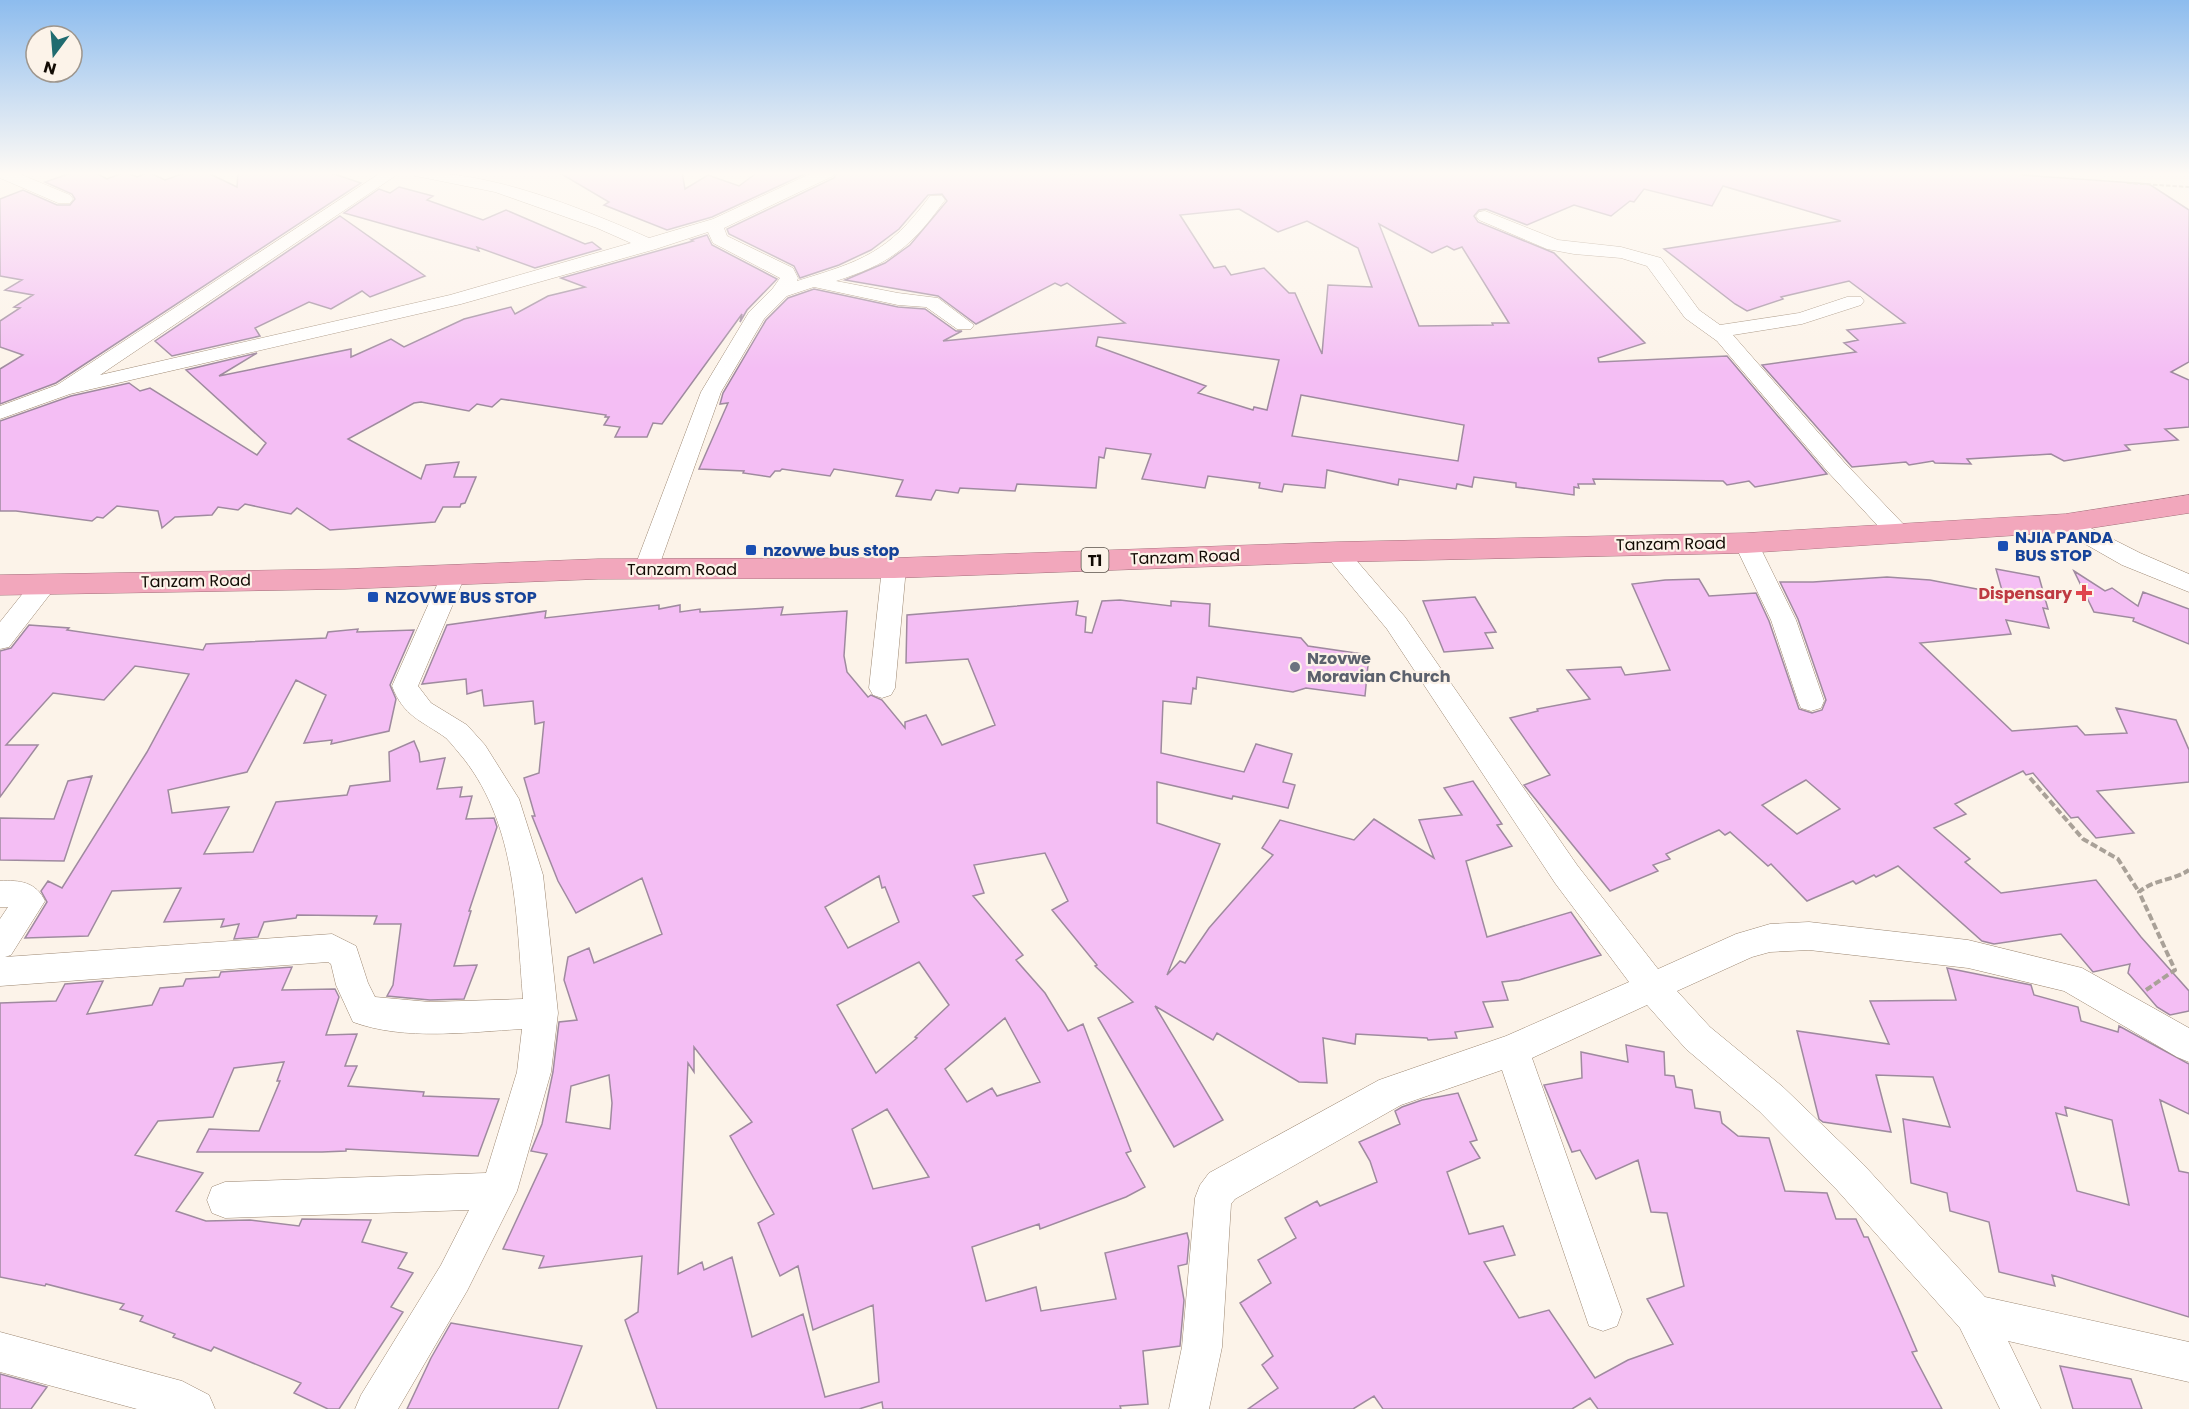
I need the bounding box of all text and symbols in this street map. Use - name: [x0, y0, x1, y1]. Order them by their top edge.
- north arrow: [24, 24, 84, 84]
- text: N: [41, 55, 59, 81]
- place label: NJIA PANDA BUS STOP: [2015, 526, 2114, 567]
- street label: Tanzam Road: [1616, 532, 1726, 556]
- place label: nzovwe bus stop: [763, 539, 900, 562]
- marker: NJIA PANDA BUS STOP: [1996, 539, 2010, 553]
- marker: nzovwe bus stop: [744, 543, 758, 557]
- street label: Tanzam Road: [1130, 544, 1240, 570]
- road number: T1: [1082, 548, 1108, 572]
- street label: Tanzam Road: [627, 558, 737, 581]
- street label: Tanzam Road: [141, 569, 251, 593]
- place label: Dispensary: [1978, 582, 2073, 605]
- place label: NZOVWE BUS STOP: [385, 586, 537, 609]
- marker: Dispensary: [2077, 586, 2091, 600]
- marker: NZOVWE BUS STOP: [366, 590, 380, 604]
- place label: Nzovwe Moravian Church: [1307, 647, 1450, 688]
- marker: Nzovwe Moravian Church: [1288, 660, 1302, 674]

